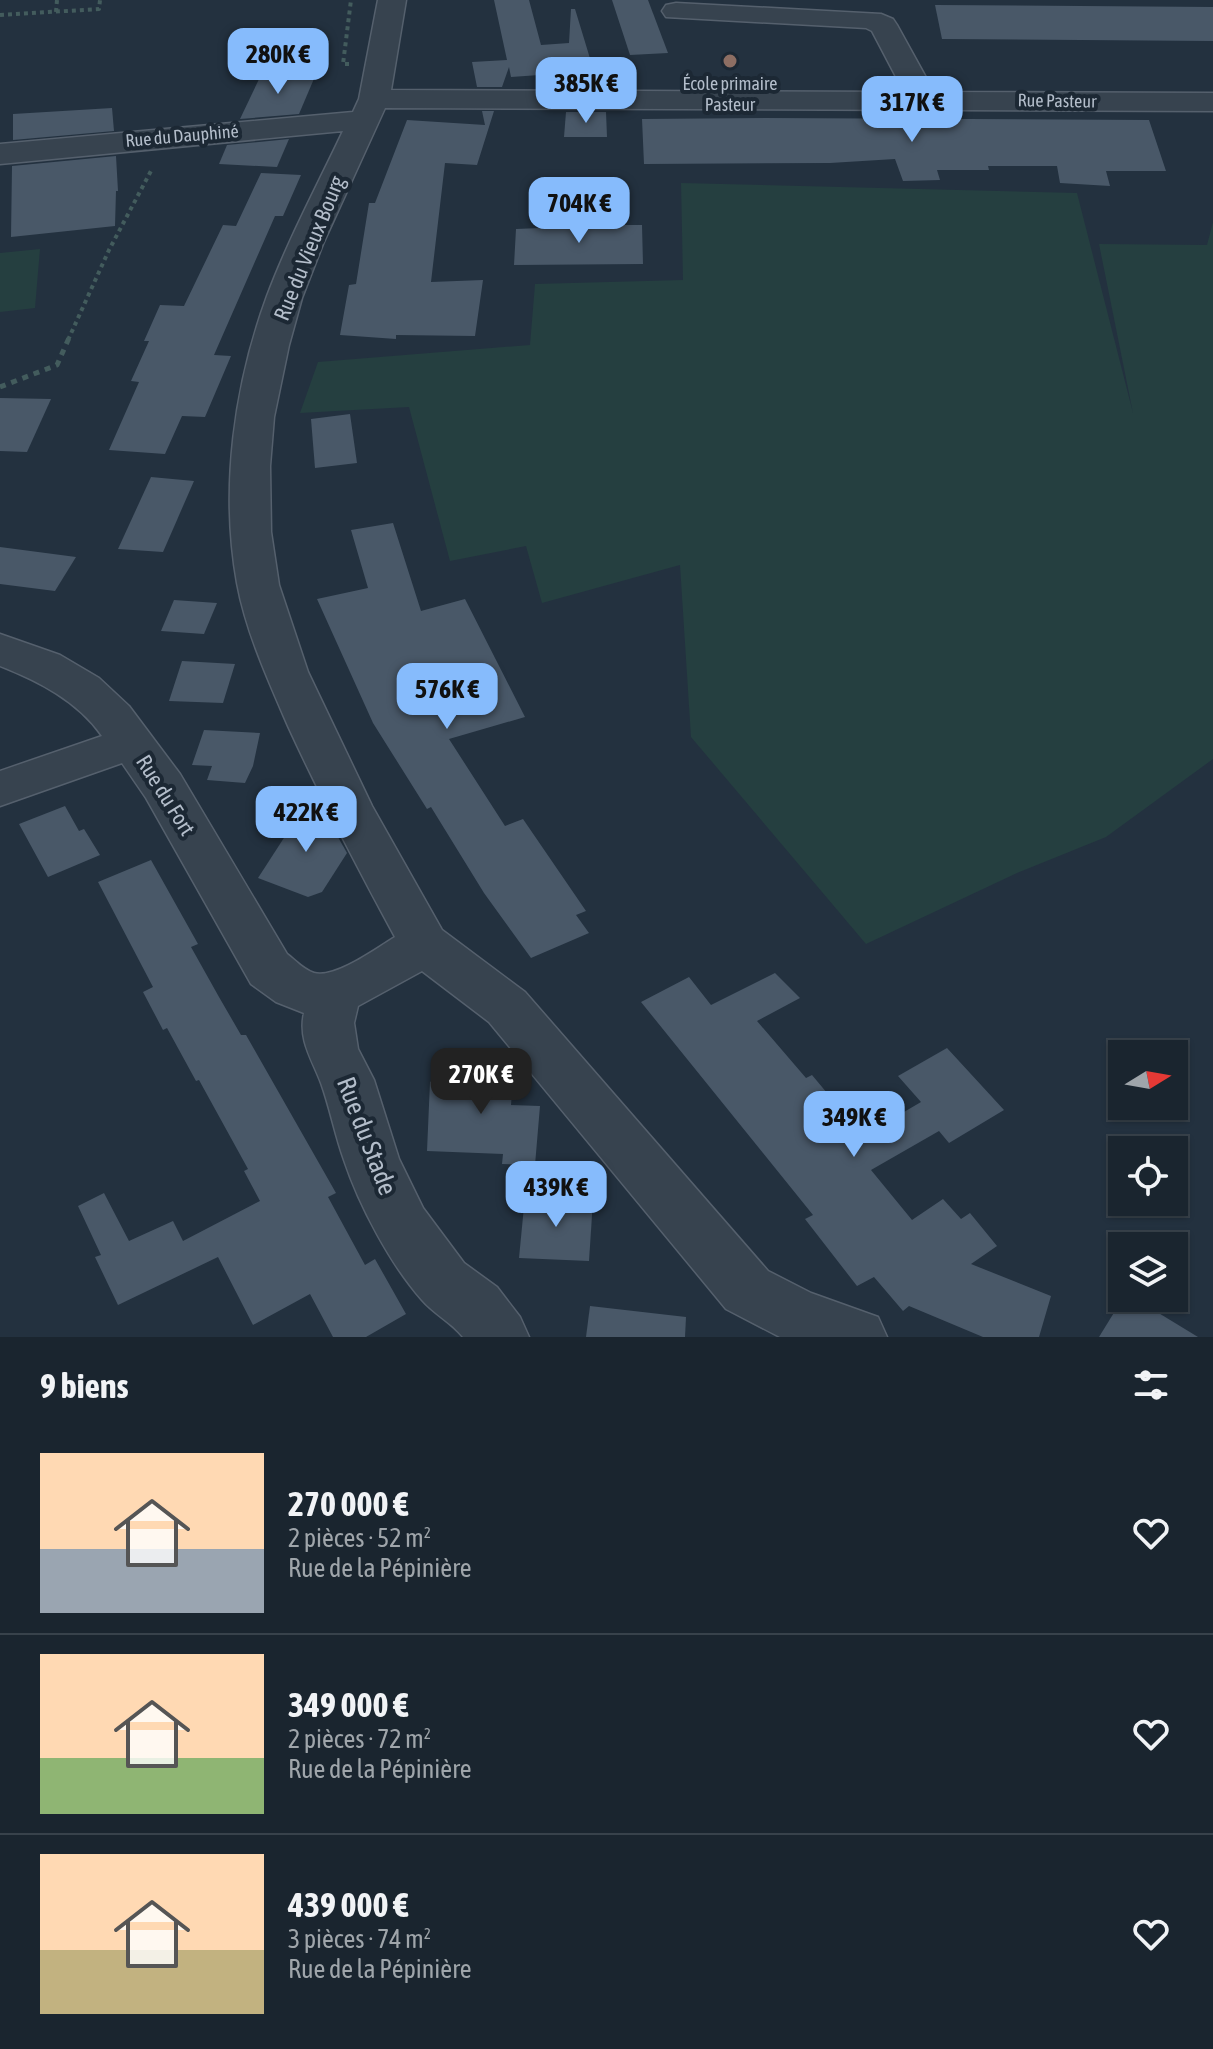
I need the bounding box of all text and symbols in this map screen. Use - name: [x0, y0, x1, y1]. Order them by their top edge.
- pin: 280K €: [213, 28, 343, 96]
- text: 280K €: [246, 39, 310, 69]
- marker: École primaire Pasteur: [721, 52, 739, 70]
- pin: 385K €: [521, 57, 651, 125]
- text: 385K €: [554, 68, 618, 98]
- place label: École primaire Pasteur: [683, 73, 777, 115]
- pin: 317K €: [847, 76, 977, 144]
- text: 317K €: [880, 87, 944, 117]
- street label: Rue Pasteur: [1017, 89, 1097, 112]
- street label: Rue du Dauphiné: [125, 120, 239, 151]
- street label: Rue du Vieux Bourg: [268, 171, 350, 324]
- pin: 704K €: [514, 177, 644, 245]
- text: 704K €: [547, 188, 611, 218]
- pin: 576K €: [382, 663, 512, 731]
- text: 576K €: [415, 674, 479, 704]
- street label: Rue du Fort: [131, 750, 201, 840]
- pin: 422K €: [241, 786, 371, 854]
- text: 422K €: [274, 797, 338, 827]
- north arrow: [1108, 1040, 1188, 1120]
- map controls: [1108, 1040, 1188, 1312]
- pin: 270K €: [416, 1048, 546, 1116]
- text: 270K €: [449, 1059, 513, 1089]
- street label: Rue du Stade: [331, 1073, 403, 1199]
- pin: 349K €: [789, 1091, 919, 1159]
- text: 349K €: [822, 1102, 886, 1132]
- button: locate: [1108, 1136, 1188, 1216]
- pin: 439K €: [491, 1161, 621, 1229]
- text: 439K €: [524, 1172, 588, 1202]
- button: layers: [1108, 1232, 1188, 1312]
- icon: filters: [1129, 1363, 1173, 1407]
- text: 9 biens: [40, 1366, 129, 1405]
- text: 270 000 €: [288, 1484, 409, 1523]
- icon: home: [104, 1485, 200, 1581]
- icon: heart: [1129, 1511, 1173, 1555]
- text: 2 pièces · 52 m²: [288, 1523, 431, 1553]
- text: Rue de la Pépinière: [288, 1553, 472, 1583]
- text: 349 000 €: [288, 1685, 409, 1724]
- icon: home: [104, 1686, 200, 1782]
- icon: heart: [1129, 1712, 1173, 1756]
- text: 2 pièces · 72 m²: [288, 1724, 431, 1754]
- text: Rue de la Pépinière: [288, 1754, 472, 1784]
- text: 439 000 €: [288, 1885, 409, 1924]
- icon: home: [104, 1886, 200, 1982]
- icon: heart: [1129, 1912, 1173, 1956]
- text: 3 pièces · 74 m²: [288, 1924, 431, 1954]
- text: Rue de la Pépinière: [288, 1954, 472, 1984]

